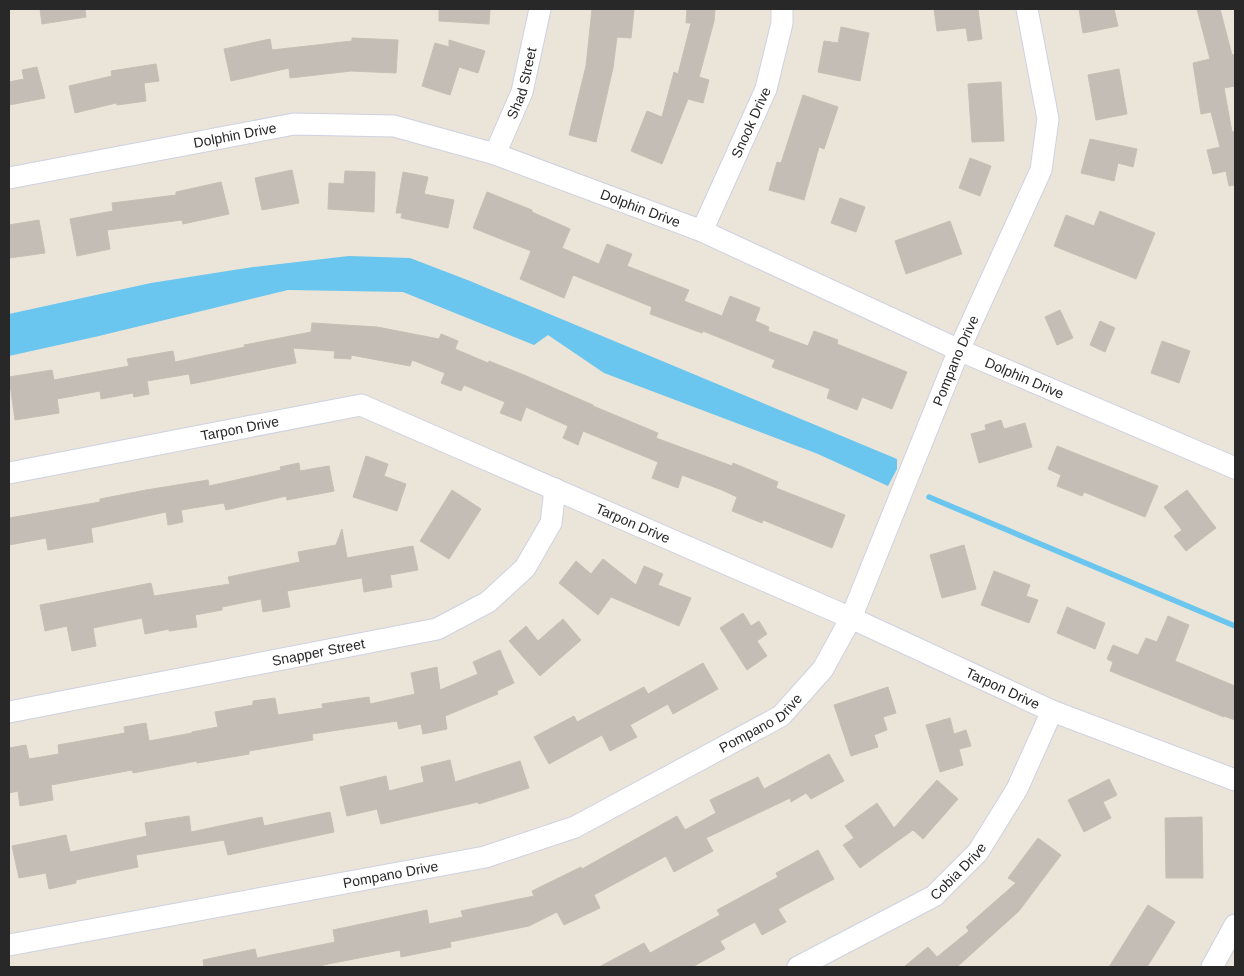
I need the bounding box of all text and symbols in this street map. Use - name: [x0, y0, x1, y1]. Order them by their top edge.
- street label: Shad Street: [503, 46, 539, 121]
- street label: Snook Drive: [728, 84, 774, 161]
- street label: Dolphin Drive: [192, 119, 278, 151]
- street label: Dolphin Drive: [598, 186, 683, 230]
- street label: Pompano Drive: [929, 313, 982, 408]
- street label: Dolphin Drive: [982, 354, 1066, 402]
- street label: Tarpon Drive: [199, 413, 280, 444]
- street label: Tarpon Drive: [593, 500, 673, 546]
- street label: Snapper Street: [270, 635, 366, 669]
- street label: Tarpon Drive: [963, 664, 1042, 712]
- street label: Pompano Drive: [716, 690, 805, 756]
- street label: Cobia Drive: [927, 840, 990, 903]
- street label: Pompano Drive: [342, 858, 440, 891]

